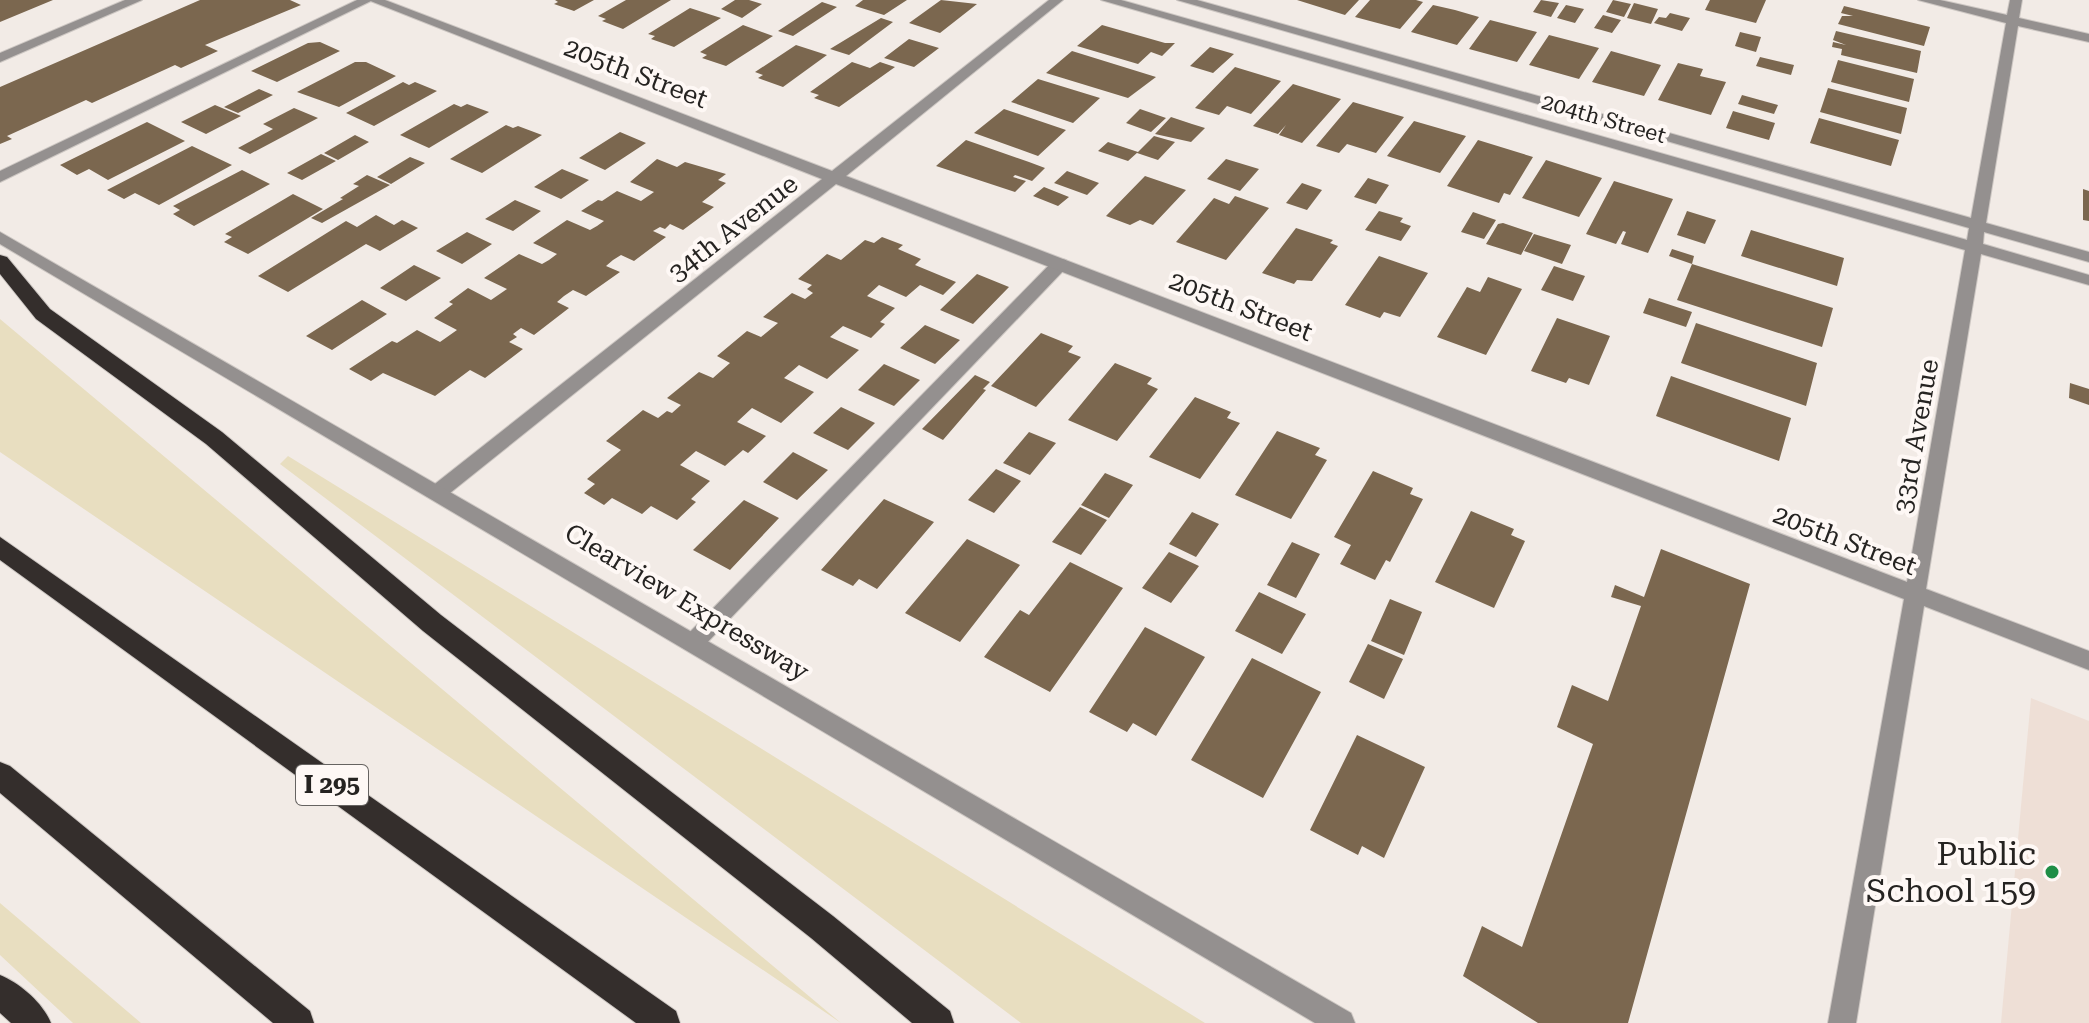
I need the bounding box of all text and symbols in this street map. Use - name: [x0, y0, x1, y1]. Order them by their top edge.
- street label: 205th Street: [560, 32, 712, 114]
- street label: 204th Street: [1539, 89, 1669, 148]
- street label: 34th Avenue: [663, 168, 803, 288]
- street label: 205th Street: [1165, 265, 1317, 347]
- street label: 33rd Avenue: [1888, 357, 1944, 515]
- street label: 205th Street: [1769, 499, 1921, 581]
- street label: Clearview Expressway: [560, 517, 815, 687]
- road number: I 295: [296, 765, 368, 805]
- place label: Public School 159: [1866, 835, 2036, 910]
- marker: Public School 159: [2043, 863, 2061, 881]

